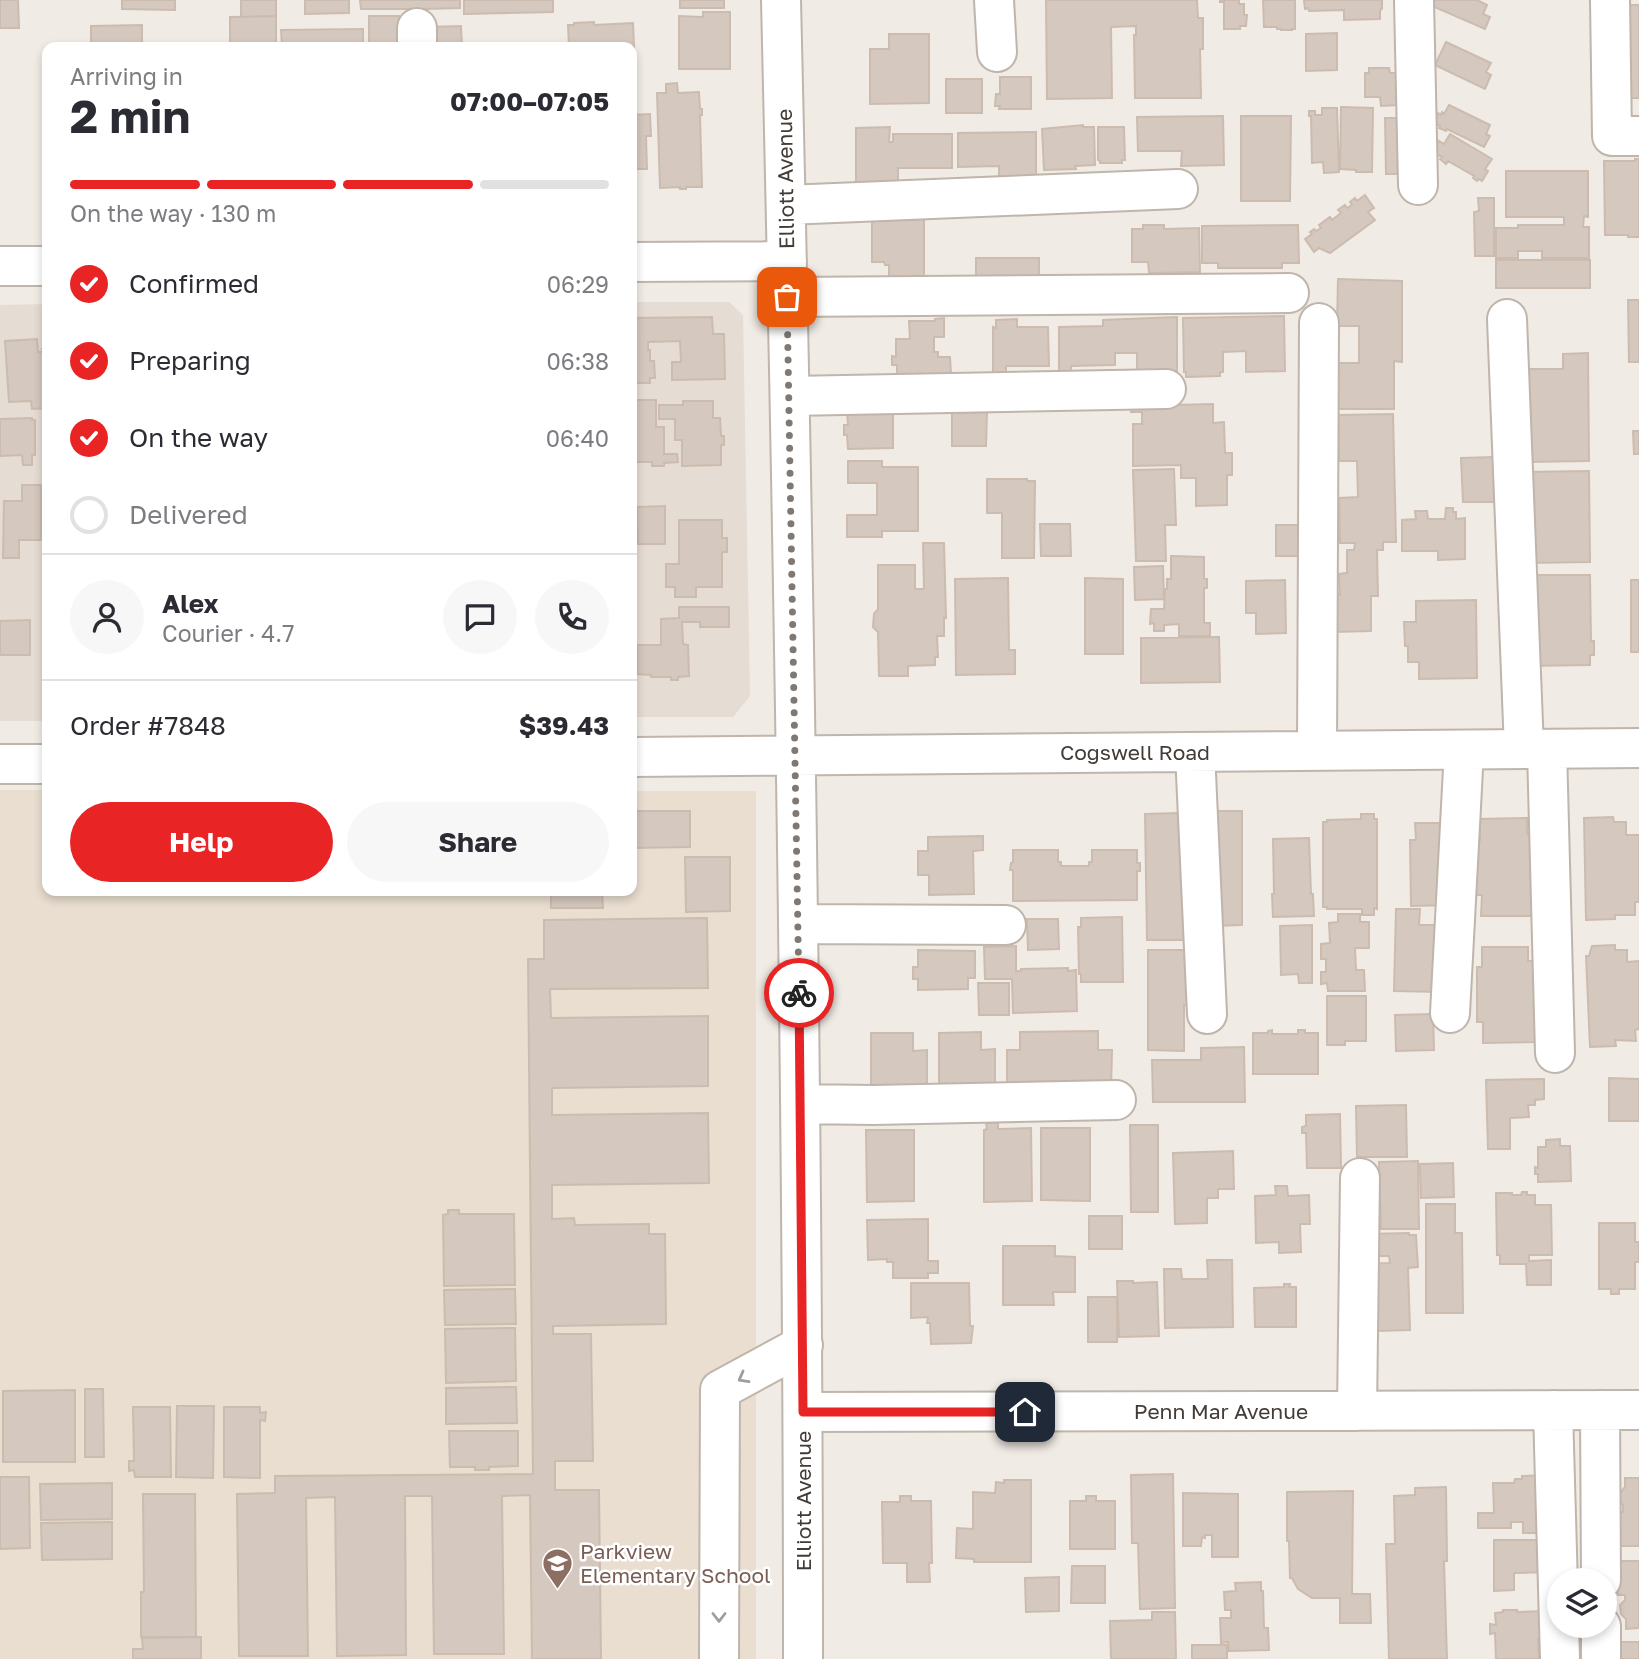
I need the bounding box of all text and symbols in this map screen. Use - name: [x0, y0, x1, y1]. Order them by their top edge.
- text: Arriving in: [70, 62, 183, 90]
- text: 07:00–07:05: [450, 86, 609, 117]
- text: 2 min: [70, 88, 190, 143]
- street label: Elliott Avenue: [771, 109, 799, 249]
- text: On the way · 130 m: [70, 199, 276, 227]
- icon: check: [70, 265, 108, 303]
- pin: [757, 267, 817, 327]
- text: Confirmed: [129, 268, 259, 299]
- text: 06:29: [547, 270, 609, 298]
- icon: bag: [768, 278, 806, 316]
- icon: check: [70, 342, 108, 380]
- text: Preparing: [129, 345, 251, 376]
- text: 06:38: [546, 347, 609, 375]
- icon: check: [70, 419, 108, 457]
- text: On the way: [129, 422, 268, 453]
- text: 06:40: [546, 424, 609, 452]
- text: Delivered: [129, 499, 248, 530]
- button: person: [70, 580, 144, 654]
- button: chat: [443, 580, 517, 654]
- button: phone: [535, 580, 609, 654]
- text: Alex: [162, 588, 219, 619]
- text: Courier · 4.7: [162, 619, 294, 647]
- text: Order #7848: [70, 710, 226, 741]
- text: $39.43: [519, 710, 609, 741]
- street label: Cogswell Road: [1060, 739, 1210, 765]
- button: Help: [70, 802, 333, 882]
- button: Share: [347, 802, 609, 882]
- courier: [764, 958, 834, 1028]
- icon: bike: [780, 974, 818, 1012]
- one-way arrow: [737, 1370, 750, 1383]
- pin: [995, 1382, 1055, 1442]
- icon: home: [1006, 1393, 1044, 1431]
- street label: Penn Mar Avenue: [1134, 1398, 1308, 1424]
- street label: Elliott Avenue: [790, 1431, 816, 1571]
- place label: Parkview Elementary School: [580, 1538, 771, 1588]
- school or university icon: Parkview Elementary School: [540, 1546, 574, 1590]
- map controls: [1547, 1568, 1617, 1638]
- button: layers: [1547, 1568, 1617, 1638]
- one-way arrow: [711, 1612, 727, 1622]

